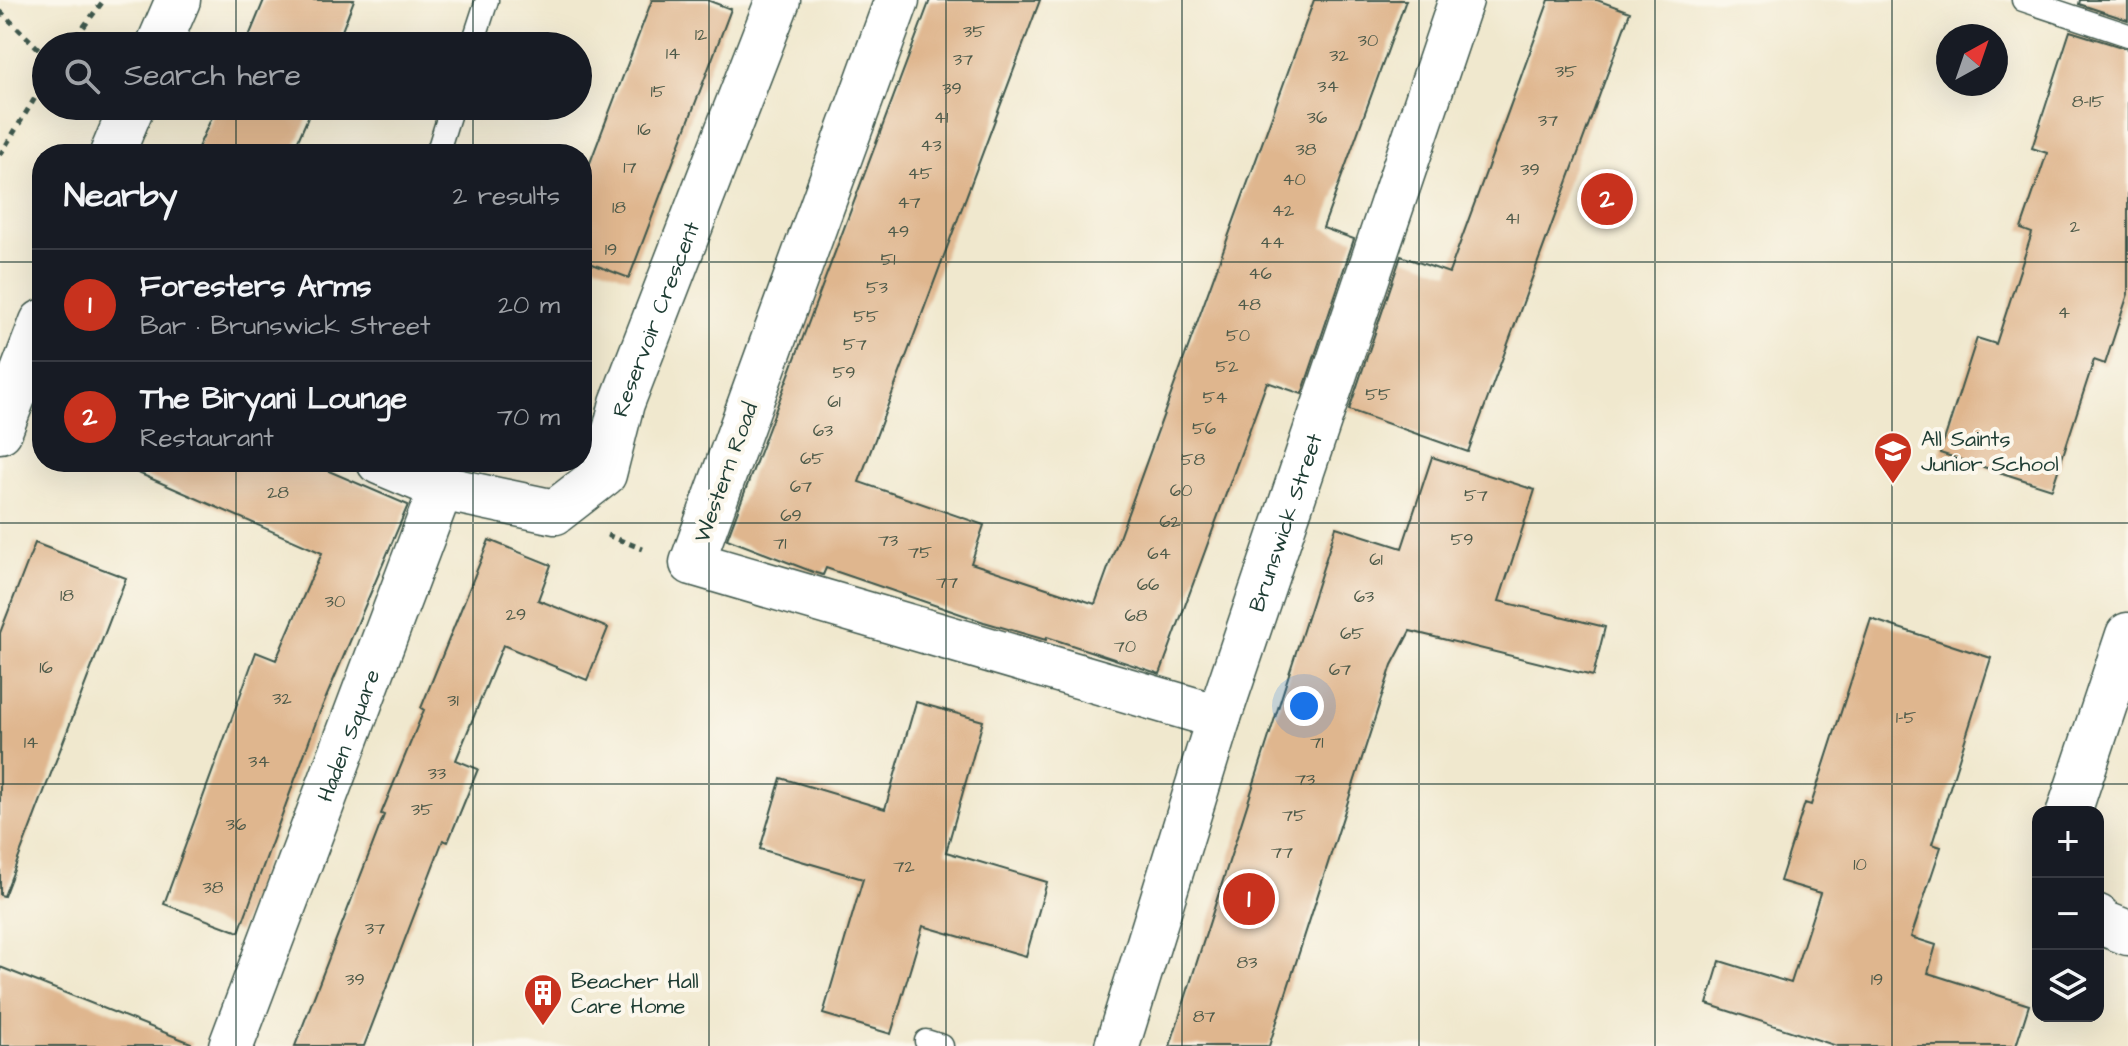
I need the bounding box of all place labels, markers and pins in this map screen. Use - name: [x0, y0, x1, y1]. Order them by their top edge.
- pin: 2: [1581, 169, 1633, 229]
- place label: All Saints Junior School: [1921, 424, 2059, 480]
- school or university icon: All Saints Junior School: [1872, 430, 1914, 485]
- pin: 1: [1223, 869, 1275, 929]
- place label: Beacher Hall Care Home: [571, 966, 699, 1022]
- building icon: Beacher Hall Care Home: [522, 972, 564, 1027]

